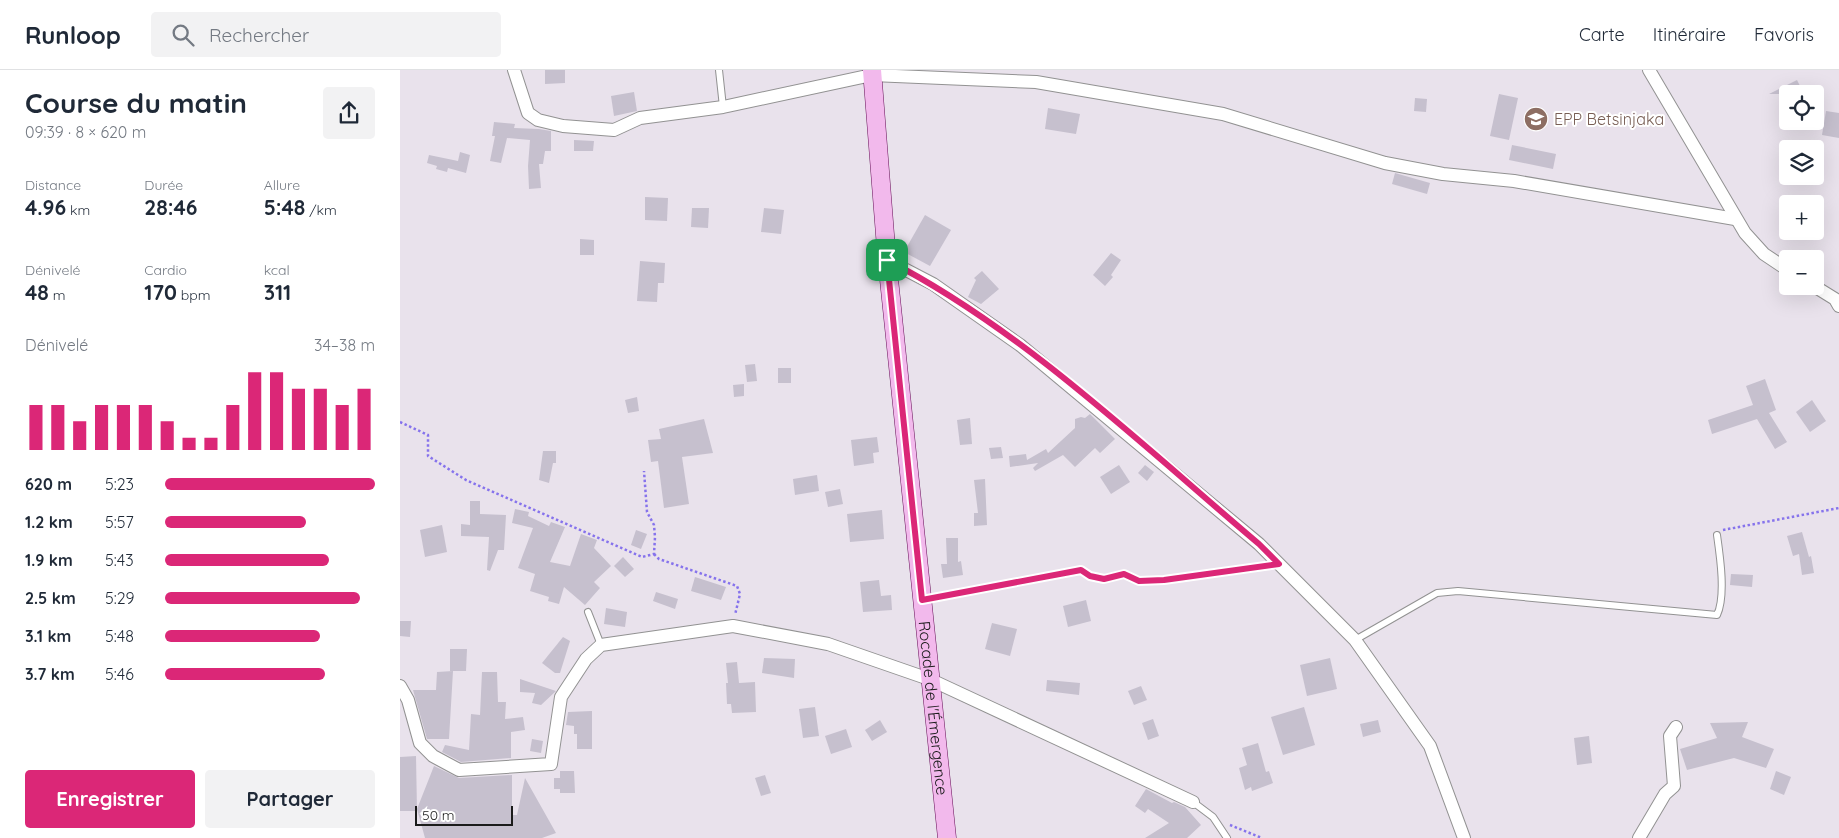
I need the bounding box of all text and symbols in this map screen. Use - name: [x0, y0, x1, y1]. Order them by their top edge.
- search box: [151, 12, 501, 57]
- text: Runloop: [25, 20, 121, 50]
- icon: search: [169, 21, 197, 49]
- text: Rechercher: [209, 23, 309, 47]
- text: Carte: [1579, 23, 1625, 46]
- text: Itinéraire: [1653, 23, 1726, 46]
- text: Favoris: [1754, 23, 1814, 46]
- text: Course du matin: [25, 85, 247, 120]
- map controls: [1779, 85, 1824, 295]
- button: locate: [1779, 85, 1824, 130]
- button: share: [323, 87, 375, 139]
- school or university icon: EPP Betsinjaka: [1523, 106, 1549, 132]
- place label: EPP Betsinjaka: [1554, 109, 1664, 129]
- text: 09:39 · 8 × 620 m: [25, 122, 146, 142]
- button: layers: [1779, 140, 1824, 185]
- text: Distance: [25, 176, 81, 194]
- text: Durée: [144, 176, 183, 194]
- text: Allure: [264, 176, 300, 194]
- text: 4.96: [25, 194, 66, 220]
- text: 28:46: [144, 194, 197, 220]
- text: 5:48: [264, 194, 305, 220]
- button: +: [1779, 195, 1824, 240]
- text: km: [66, 201, 90, 219]
- text: /km: [305, 201, 337, 219]
- pin: [866, 239, 908, 281]
- icon: arrive: [873, 246, 901, 274]
- button: −: [1779, 250, 1824, 295]
- text: Dénivelé: [25, 261, 80, 279]
- text: Cardio: [144, 261, 187, 279]
- text: kcal: [264, 261, 290, 279]
- text: 48: [25, 279, 49, 305]
- text: 170: [144, 279, 177, 305]
- text: 311: [264, 279, 291, 305]
- text: m: [49, 286, 65, 304]
- text: bpm: [177, 286, 210, 304]
- text: Dénivelé: [25, 335, 88, 355]
- text: 34–38 m: [314, 335, 375, 355]
- text: 620 m: [25, 474, 72, 494]
- text: 5:23: [105, 474, 134, 494]
- text: 1.2 km: [25, 512, 73, 532]
- text: 5:57: [105, 512, 134, 532]
- text: 1.9 km: [25, 550, 73, 570]
- text: 5:43: [105, 550, 134, 570]
- text: 2.5 km: [25, 588, 76, 608]
- text: 5:29: [105, 588, 135, 608]
- street label: Rocade de l'Émergence: [915, 620, 953, 796]
- text: 3.1 km: [25, 626, 71, 646]
- text: 5:48: [105, 626, 134, 646]
- text: 3.7 km: [25, 664, 75, 684]
- text: 5:46: [105, 664, 134, 684]
- button: Enregistrer: [25, 770, 195, 828]
- button: Partager: [205, 770, 375, 828]
- scale bar: [415, 803, 512, 826]
- text: 50 m: [422, 806, 455, 824]

